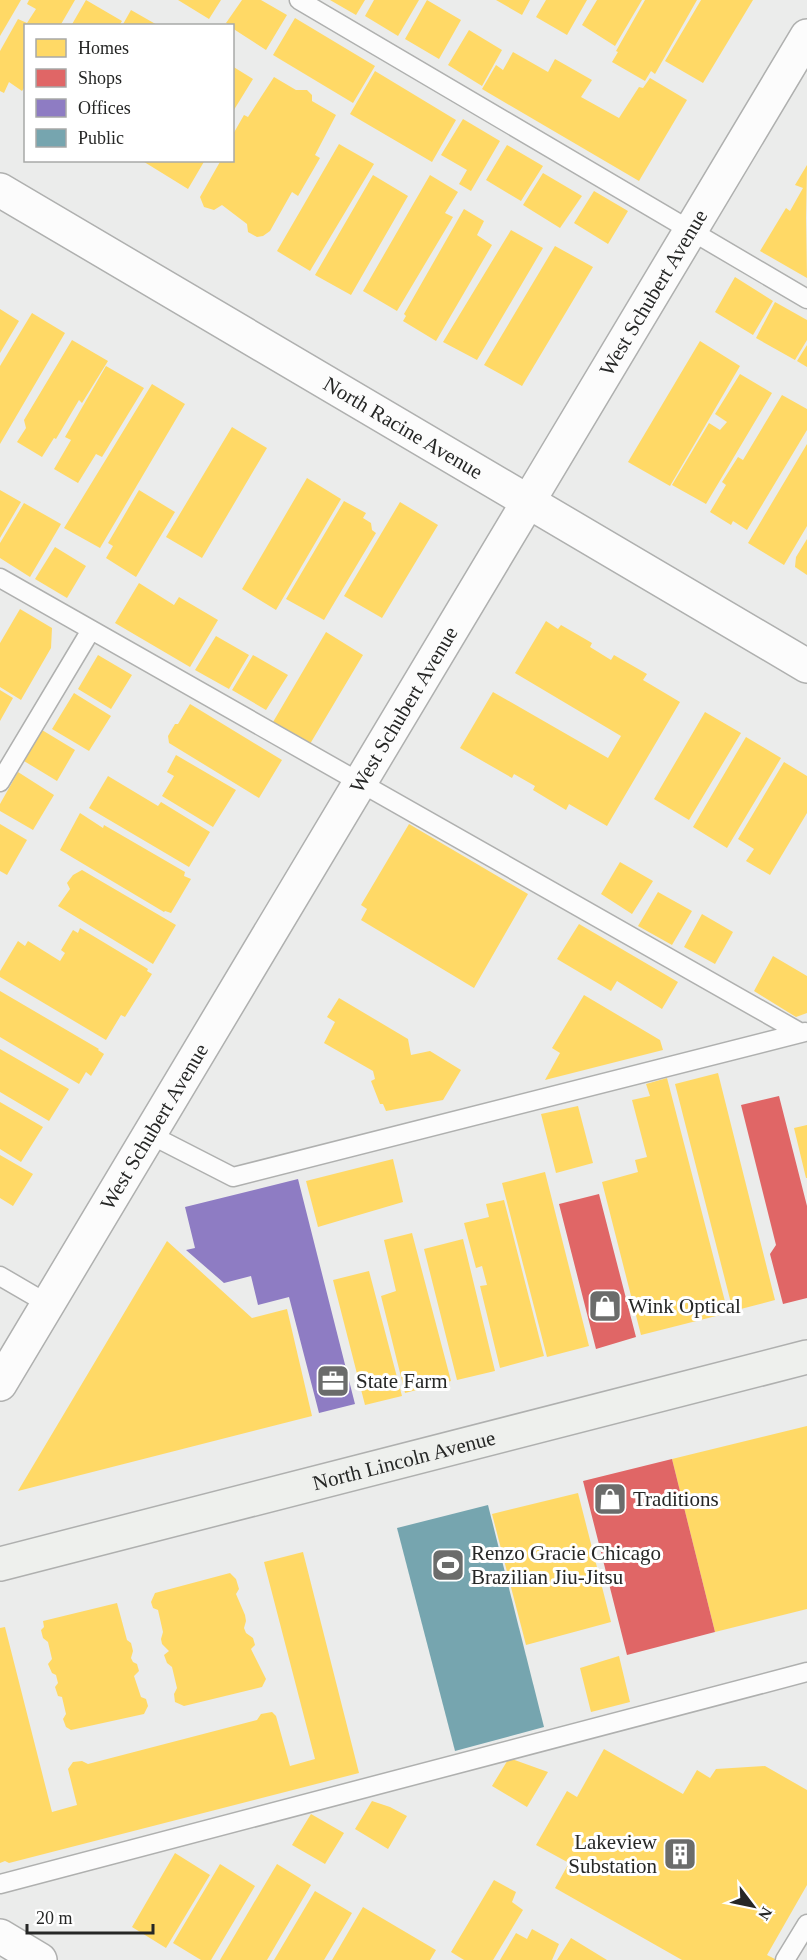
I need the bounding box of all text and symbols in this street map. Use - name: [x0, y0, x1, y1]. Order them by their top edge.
- legend: [24, 24, 234, 162]
- text: Homes: [78, 38, 129, 58]
- text: Shops: [78, 68, 122, 88]
- text: Offices: [78, 98, 131, 118]
- text: Public: [78, 128, 124, 148]
- street label: West Schubert Avenue: [594, 205, 712, 380]
- street label: North Racine Avenue: [319, 372, 487, 484]
- street label: West Schubert Avenue: [345, 622, 463, 797]
- street label: West Schubert Avenue: [95, 1039, 213, 1214]
- shop icon: Wink Optical: [587, 1288, 623, 1324]
- place label: Wink Optical: [628, 1294, 741, 1318]
- office icon: State Farm: [315, 1363, 351, 1399]
- place label: State Farm: [356, 1369, 448, 1393]
- street label: North Lincoln Avenue: [310, 1425, 498, 1495]
- shop icon: Traditions: [592, 1481, 628, 1517]
- place label: Traditions: [633, 1487, 719, 1511]
- place label: Renzo Gracie Chicago Brazilian Jiu-Jitsu: [471, 1541, 661, 1589]
- sports icon: Renzo Gracie Chicago Brazilian Jiu-Jitsu: [430, 1547, 466, 1583]
- place label: Lakeview Substation: [568, 1830, 658, 1878]
- building icon: Lakeview Substation: [662, 1836, 698, 1872]
- north arrow: [723, 1876, 783, 1936]
- scale bar: [27, 1897, 153, 1935]
- text: N: [755, 1904, 776, 1923]
- text: 20 m: [36, 1908, 73, 1928]

